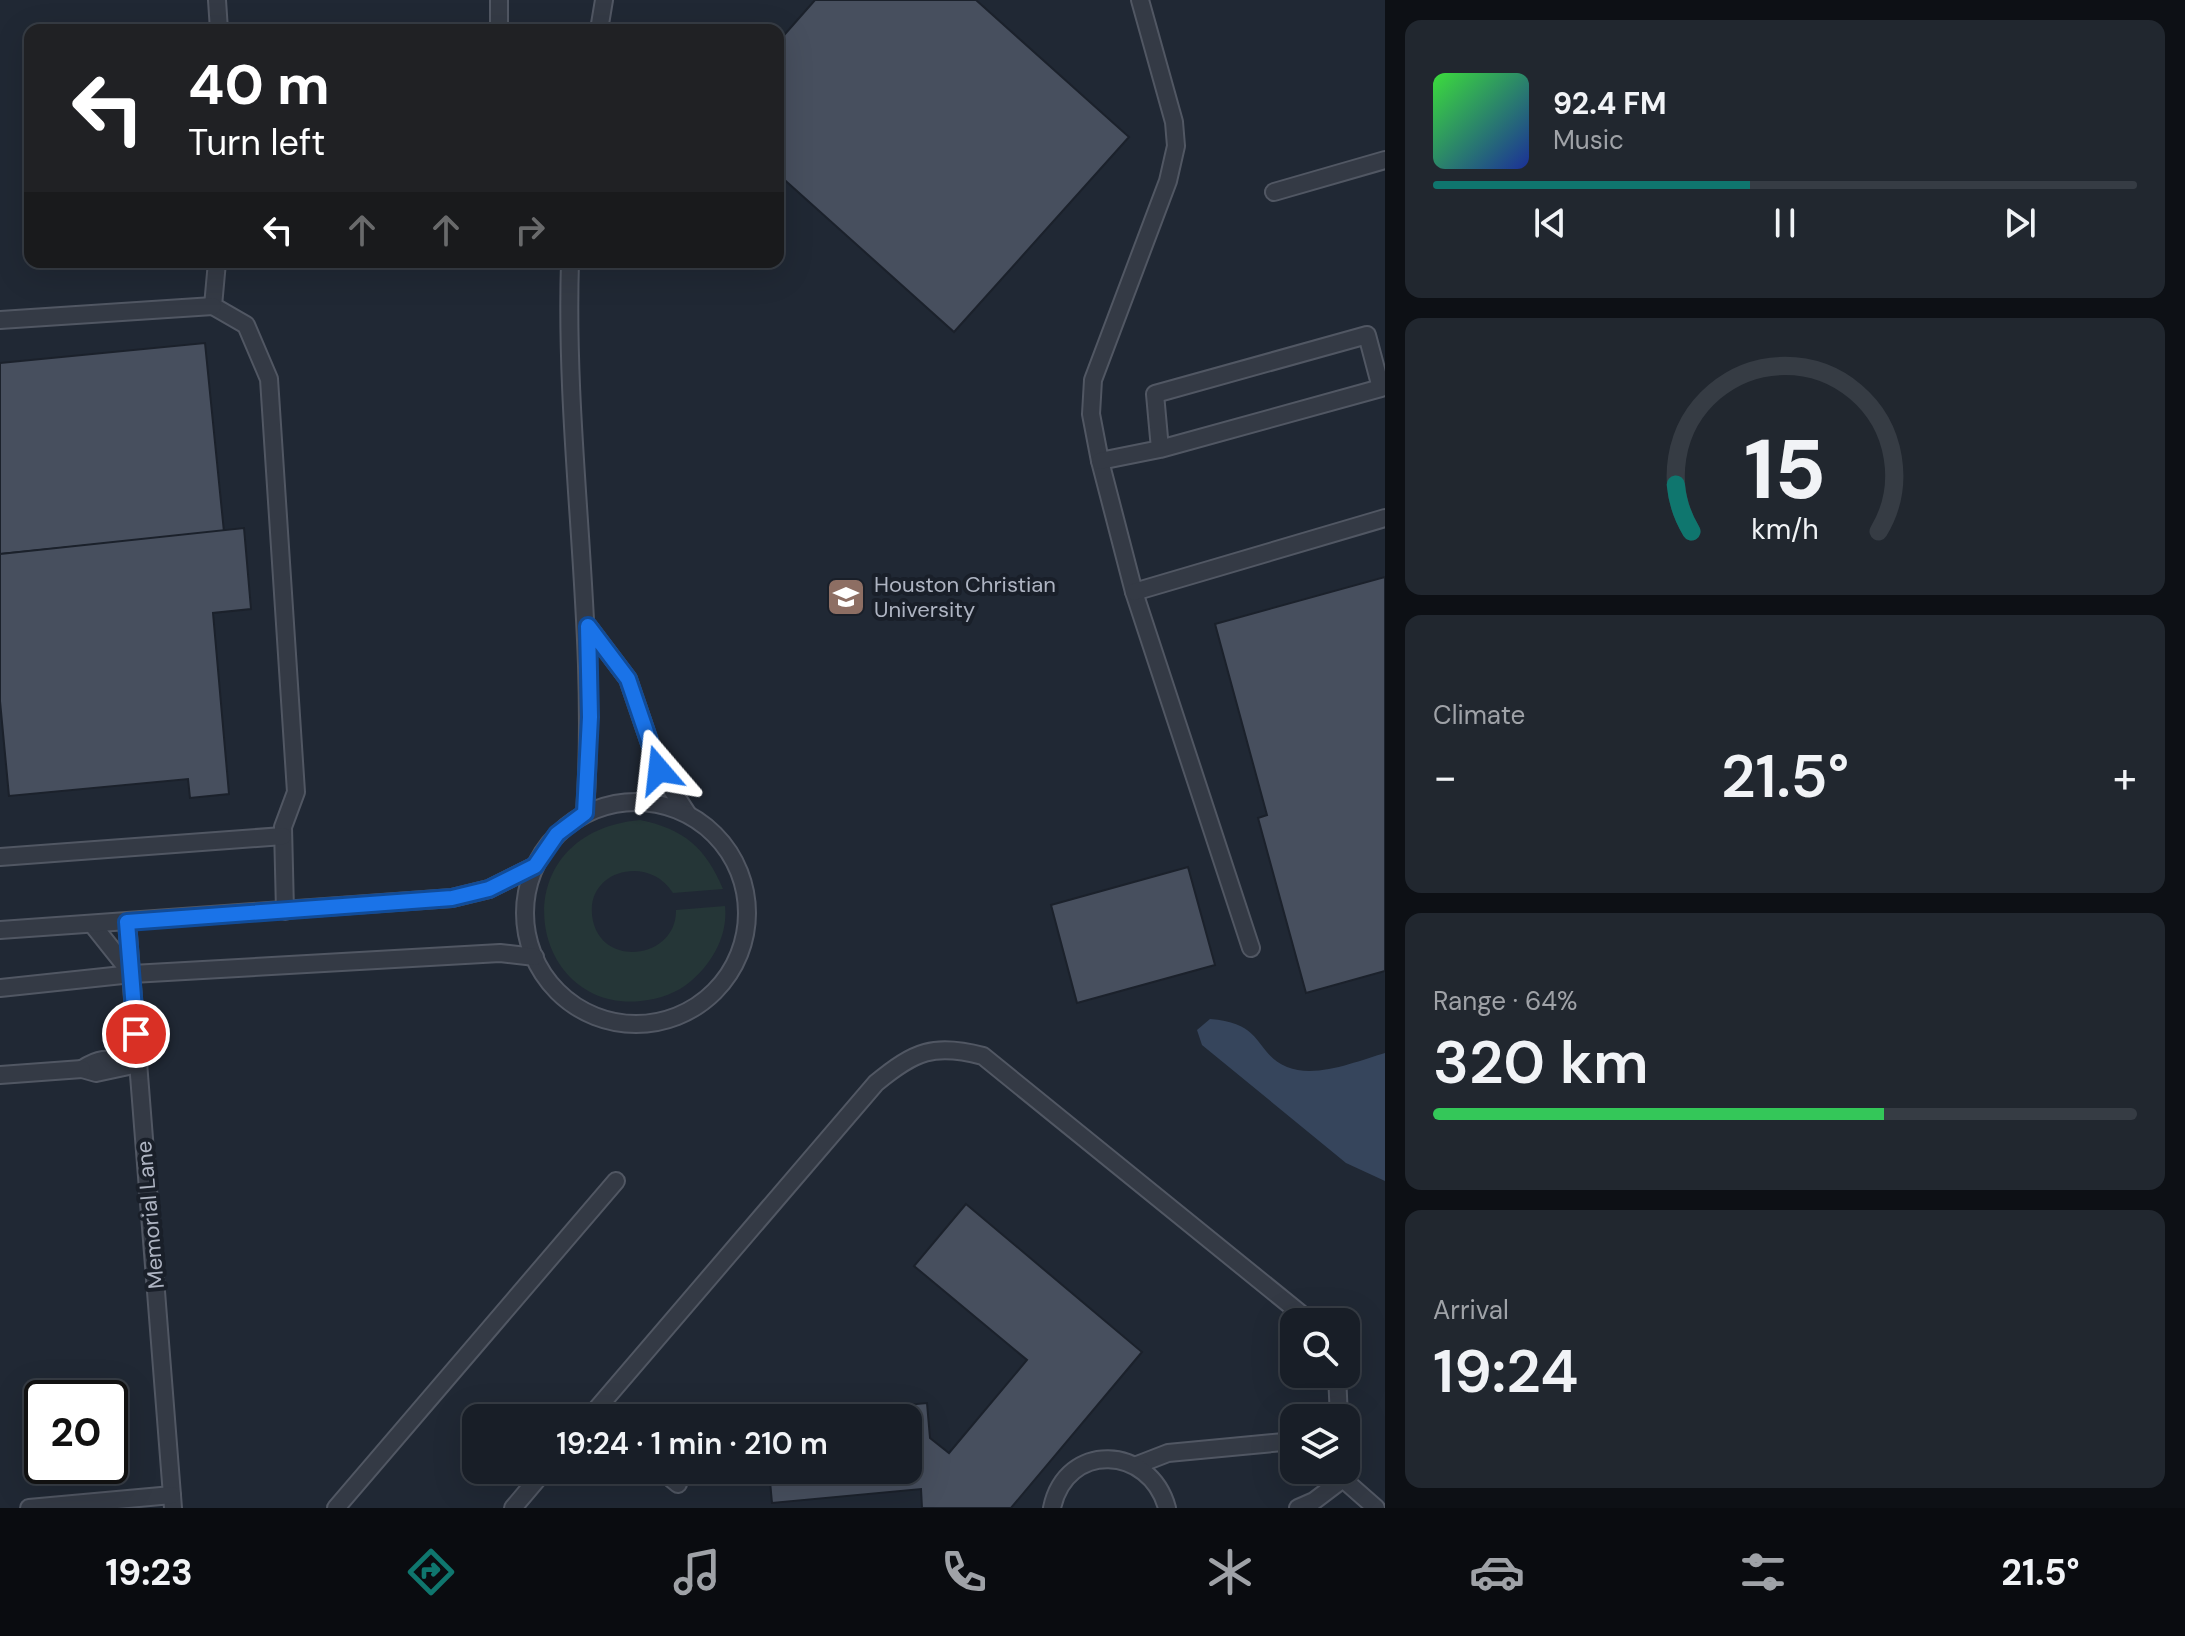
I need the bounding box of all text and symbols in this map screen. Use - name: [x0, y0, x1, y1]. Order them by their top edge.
- text: 40 m: [188, 48, 330, 121]
- icon: left: [56, 56, 160, 160]
- text: 92.4 FM: [1553, 84, 1667, 123]
- text: Turn left: [188, 119, 325, 166]
- text: Music: [1553, 123, 1624, 157]
- icon: previous: [1528, 201, 1572, 245]
- icon: pause: [1763, 201, 1807, 245]
- icon: next: [1998, 201, 2042, 245]
- icon: left: [256, 208, 300, 252]
- icon: ahead: [340, 208, 384, 252]
- icon: ahead: [424, 208, 468, 252]
- icon: right: [508, 208, 552, 252]
- text: 15: [1744, 415, 1826, 524]
- text: km/h: [1751, 512, 1819, 549]
- place label: Houston Christian University: [874, 570, 1056, 624]
- school or university icon: Houston Christian University: [825, 576, 867, 618]
- text: Climate: [1433, 698, 1525, 732]
- position arrow: [617, 728, 701, 812]
- text: 21.5°: [1721, 737, 1849, 816]
- text: −: [1433, 748, 1457, 806]
- text: +: [2113, 748, 2137, 806]
- text: Range · 64%: [1433, 984, 1577, 1018]
- pin: [102, 1000, 170, 1068]
- icon: arrive: [114, 1012, 158, 1056]
- text: 320 km: [1433, 1023, 1649, 1102]
- street label: Memorial Lane: [129, 1140, 171, 1290]
- text: Arrival: [1433, 1293, 1509, 1327]
- map controls: [1280, 1308, 1360, 1484]
- button: search: [1280, 1308, 1360, 1388]
- text: 19:24: [1433, 1332, 1579, 1411]
- speed limit sign: 20: [24, 1380, 128, 1484]
- button: layers: [1280, 1404, 1360, 1484]
- text: 19:24 · 1 min · 210 m: [556, 1424, 828, 1463]
- icon: directions: [403, 1544, 459, 1600]
- icon: music: [669, 1544, 725, 1600]
- icon: phone: [936, 1544, 992, 1600]
- icon: climate: [1202, 1544, 1258, 1600]
- icon: car: [1469, 1544, 1525, 1600]
- icon: filters: [1735, 1544, 1791, 1600]
- text: 19:23: [105, 1549, 193, 1596]
- text: 21.5°: [2001, 1549, 2080, 1596]

